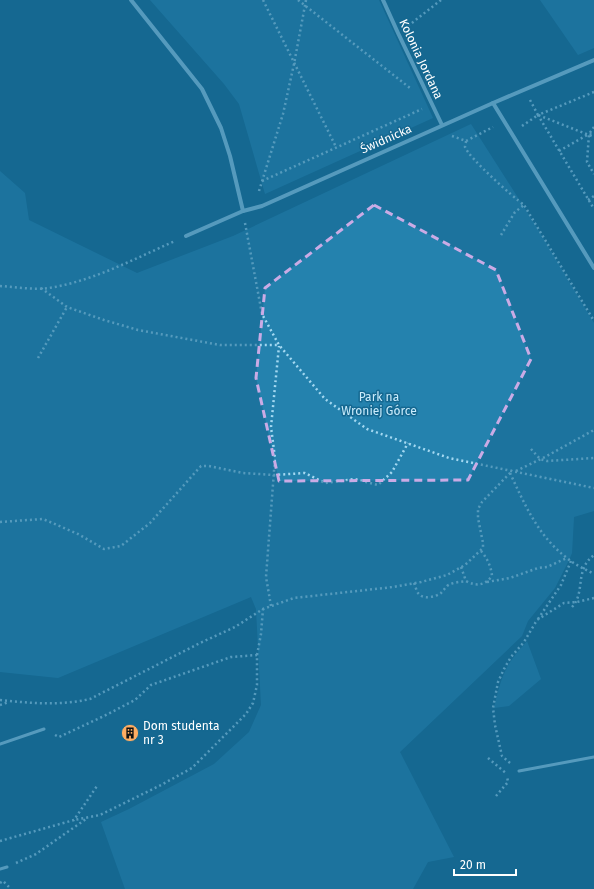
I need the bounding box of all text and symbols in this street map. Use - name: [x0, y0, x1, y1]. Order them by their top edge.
- street label: Kolonia Jordana: [396, 17, 446, 101]
- street label: Świdnicka: [358, 121, 414, 156]
- park label: Park na Wroniej Górce: [341, 390, 417, 418]
- place label: Dom studenta nr 3: [143, 719, 220, 747]
- building icon: Dom studenta nr 3: [120, 723, 140, 743]
- scale bar: [454, 851, 516, 877]
- text: 20 m: [460, 858, 486, 872]

